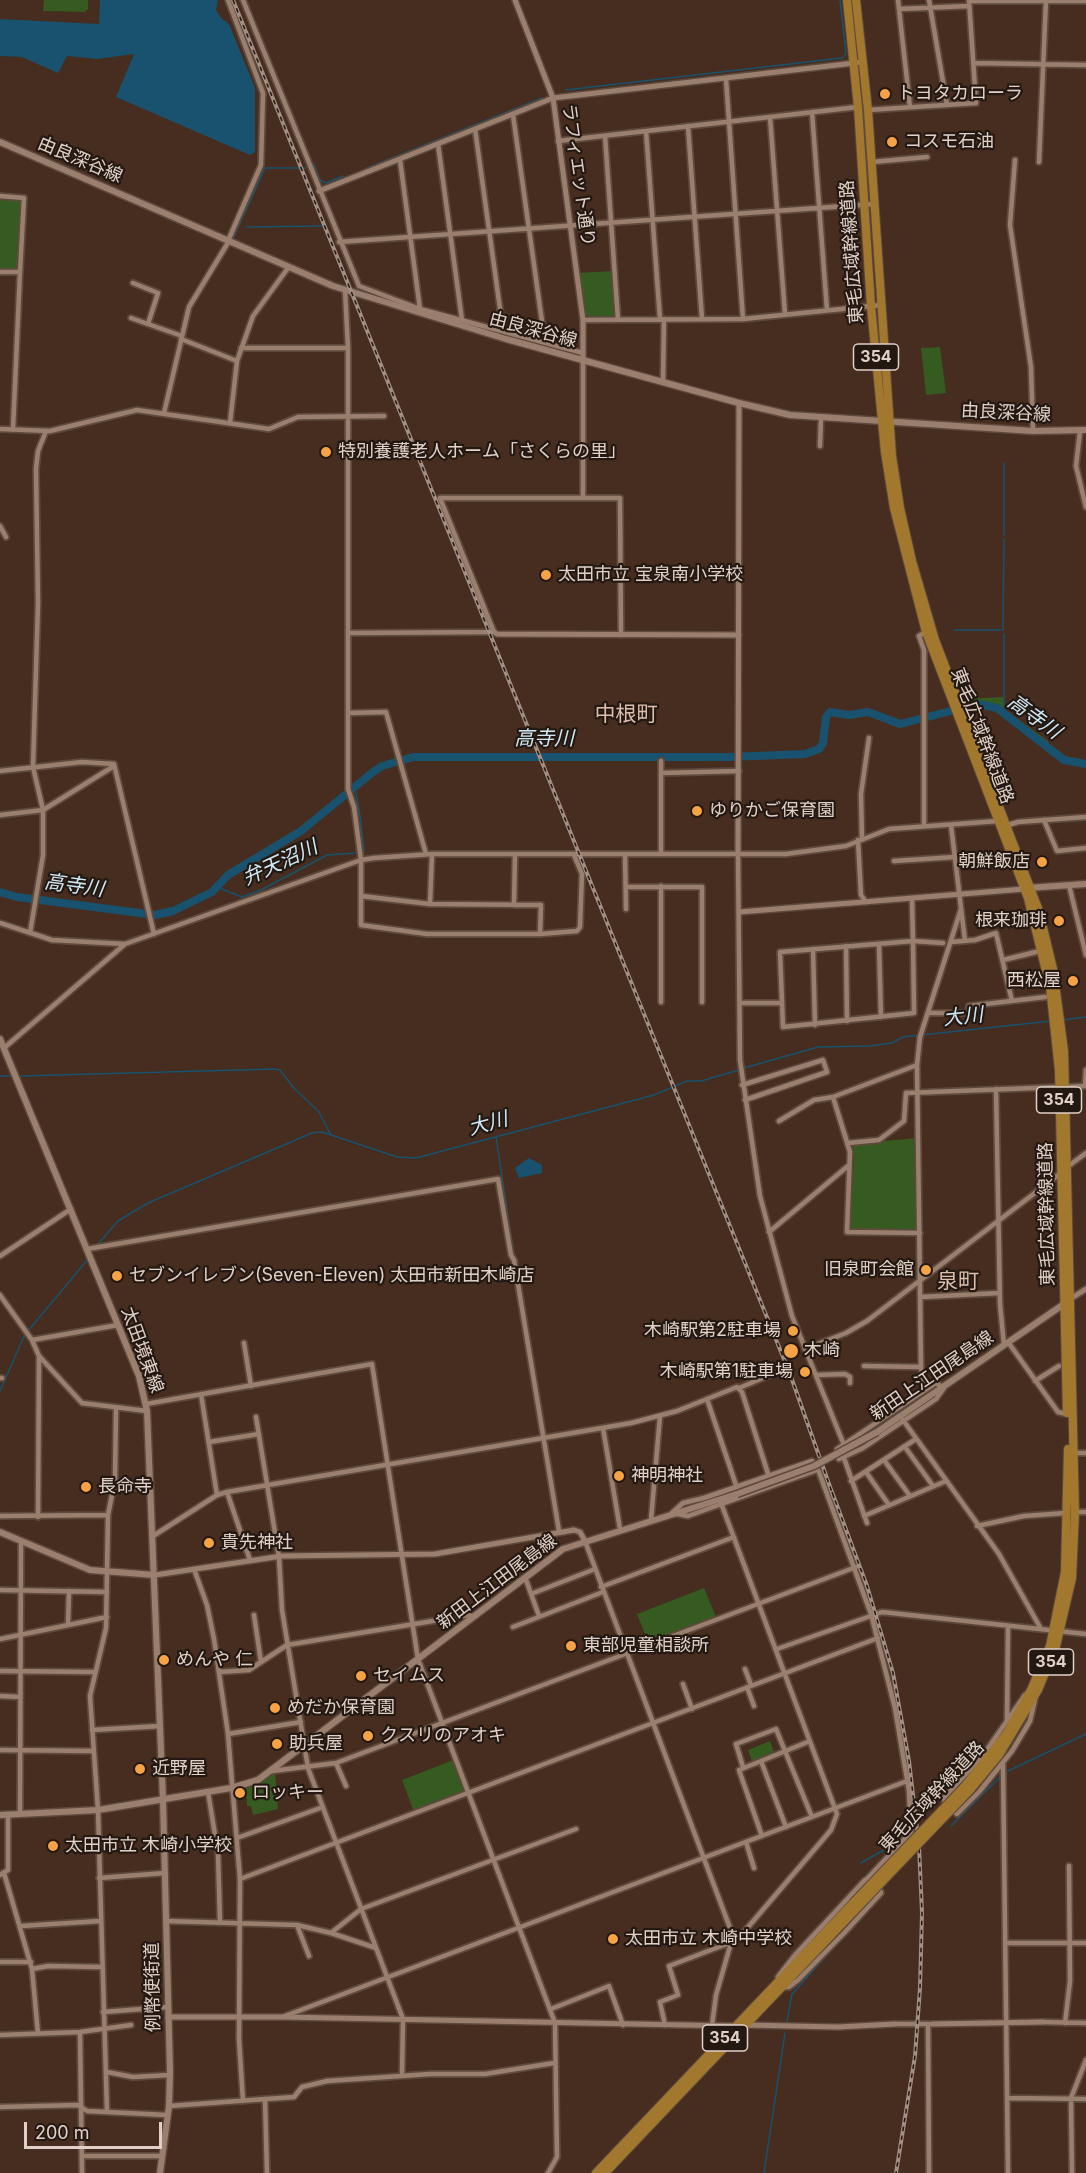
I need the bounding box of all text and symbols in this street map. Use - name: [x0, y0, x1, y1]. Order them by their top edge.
- place label: トヨタカローラ: [897, 83, 1023, 105]
- marker: トヨタカローラ: [878, 87, 892, 101]
- street label: ラフィエット通り: [557, 102, 599, 248]
- place label: コスモ石油: [904, 131, 994, 153]
- street label: 由良深谷線: [34, 132, 126, 188]
- marker: コスモ石油: [885, 135, 899, 149]
- street label: 東毛広域幹線道路: [836, 179, 868, 325]
- street label: 由良深谷線: [487, 308, 579, 352]
- road number: 354: [854, 344, 898, 370]
- street label: 由良深谷線: [960, 400, 1052, 426]
- place label: 特別養護老人ホーム「さくらの里」: [338, 441, 626, 463]
- marker: 特別養護老人ホーム「さくらの里」: [319, 445, 333, 459]
- place label: 太田市立 宝泉南小学校: [558, 564, 743, 586]
- marker: 太田市立 宝泉南小学校: [539, 568, 553, 582]
- street label: 東毛広域幹線道路: [946, 665, 1018, 807]
- water label: 高寺川: [1003, 690, 1065, 744]
- district label: 中根町: [595, 702, 657, 728]
- water label: 高寺川: [514, 727, 574, 751]
- place label: ゆりかご保育園: [709, 800, 835, 822]
- marker: ゆりかご保育園: [690, 804, 704, 818]
- water label: 弁天沼川: [239, 835, 321, 891]
- place label: 朝鮮飯店: [958, 851, 1030, 873]
- marker: 朝鮮飯店: [1035, 855, 1049, 869]
- water label: 高寺川: [43, 870, 105, 902]
- place label: 根来珈琲: [975, 910, 1047, 932]
- marker: 根来珈琲: [1052, 914, 1066, 928]
- place label: 西松屋: [1007, 970, 1061, 992]
- marker: 西松屋: [1066, 974, 1080, 988]
- water label: 大川: [942, 1003, 984, 1031]
- road number: 354: [1036, 1087, 1082, 1113]
- water label: 大川: [466, 1107, 510, 1141]
- street label: 東毛広域幹線道路: [1035, 1142, 1059, 1286]
- place label: 旧泉町会館: [824, 1259, 914, 1281]
- marker: 旧泉町会館: [919, 1263, 933, 1277]
- place label: セブンイレブン(Seven-Eleven) 太田市新田木崎店: [129, 1265, 534, 1287]
- marker: セブンイレブン(Seven-Eleven) 太田市新田木崎店: [110, 1269, 124, 1283]
- district label: 泉町: [937, 1269, 979, 1295]
- street label: 太田境東線: [116, 1304, 168, 1396]
- place label: 木崎駅第2駐車場: [644, 1320, 781, 1342]
- marker: 木崎駅第2駐車場: [786, 1324, 800, 1338]
- street label: 新田上江田尾島線: [866, 1327, 998, 1425]
- place label: 木崎: [804, 1340, 840, 1362]
- marker: 木崎: [782, 1342, 800, 1360]
- place label: 木崎駅第1駐車場: [660, 1361, 793, 1383]
- marker: 木崎駅第1駐車場: [798, 1365, 812, 1379]
- place label: 神明神社: [631, 1465, 703, 1487]
- marker: 神明神社: [612, 1469, 626, 1483]
- place label: 長命寺: [98, 1476, 152, 1498]
- marker: 長命寺: [79, 1480, 93, 1494]
- street label: 新田上江田尾島線: [433, 1530, 561, 1634]
- place label: 貴先神社: [221, 1532, 293, 1554]
- marker: 貴先神社: [202, 1536, 216, 1550]
- place label: 東部児童相談所: [583, 1635, 709, 1657]
- marker: 東部児童相談所: [564, 1639, 578, 1653]
- place label: めんや 仁: [176, 1649, 253, 1671]
- road number: 354: [1028, 1649, 1074, 1675]
- marker: めんや 仁: [157, 1653, 171, 1667]
- place label: セイムス: [373, 1665, 445, 1687]
- marker: セイムス: [354, 1669, 368, 1683]
- place label: めだか保育園: [287, 1697, 395, 1719]
- marker: めだか保育園: [268, 1701, 282, 1715]
- place label: クスリのアオキ: [380, 1725, 506, 1747]
- marker: クスリのアオキ: [361, 1729, 375, 1743]
- place label: 助兵屋: [289, 1733, 343, 1755]
- marker: 助兵屋: [270, 1737, 284, 1751]
- street label: 東毛広域幹線道路: [875, 1737, 989, 1857]
- place label: 近野屋: [152, 1758, 206, 1780]
- marker: 近野屋: [133, 1762, 147, 1776]
- place label: ロッキー: [252, 1782, 324, 1804]
- marker: ロッキー: [233, 1786, 247, 1800]
- place label: 太田市立 木崎小学校: [65, 1835, 232, 1857]
- marker: 太田市立 木崎小学校: [46, 1839, 60, 1853]
- place label: 太田市立 木崎中学校: [625, 1928, 792, 1950]
- marker: 太田市立 木崎中学校: [606, 1932, 620, 1946]
- street label: 例幣使街道: [141, 1942, 165, 2032]
- road number: 354: [702, 2025, 748, 2051]
- scale bar: [27, 2110, 165, 2148]
- text: 200 m: [35, 2122, 90, 2143]

